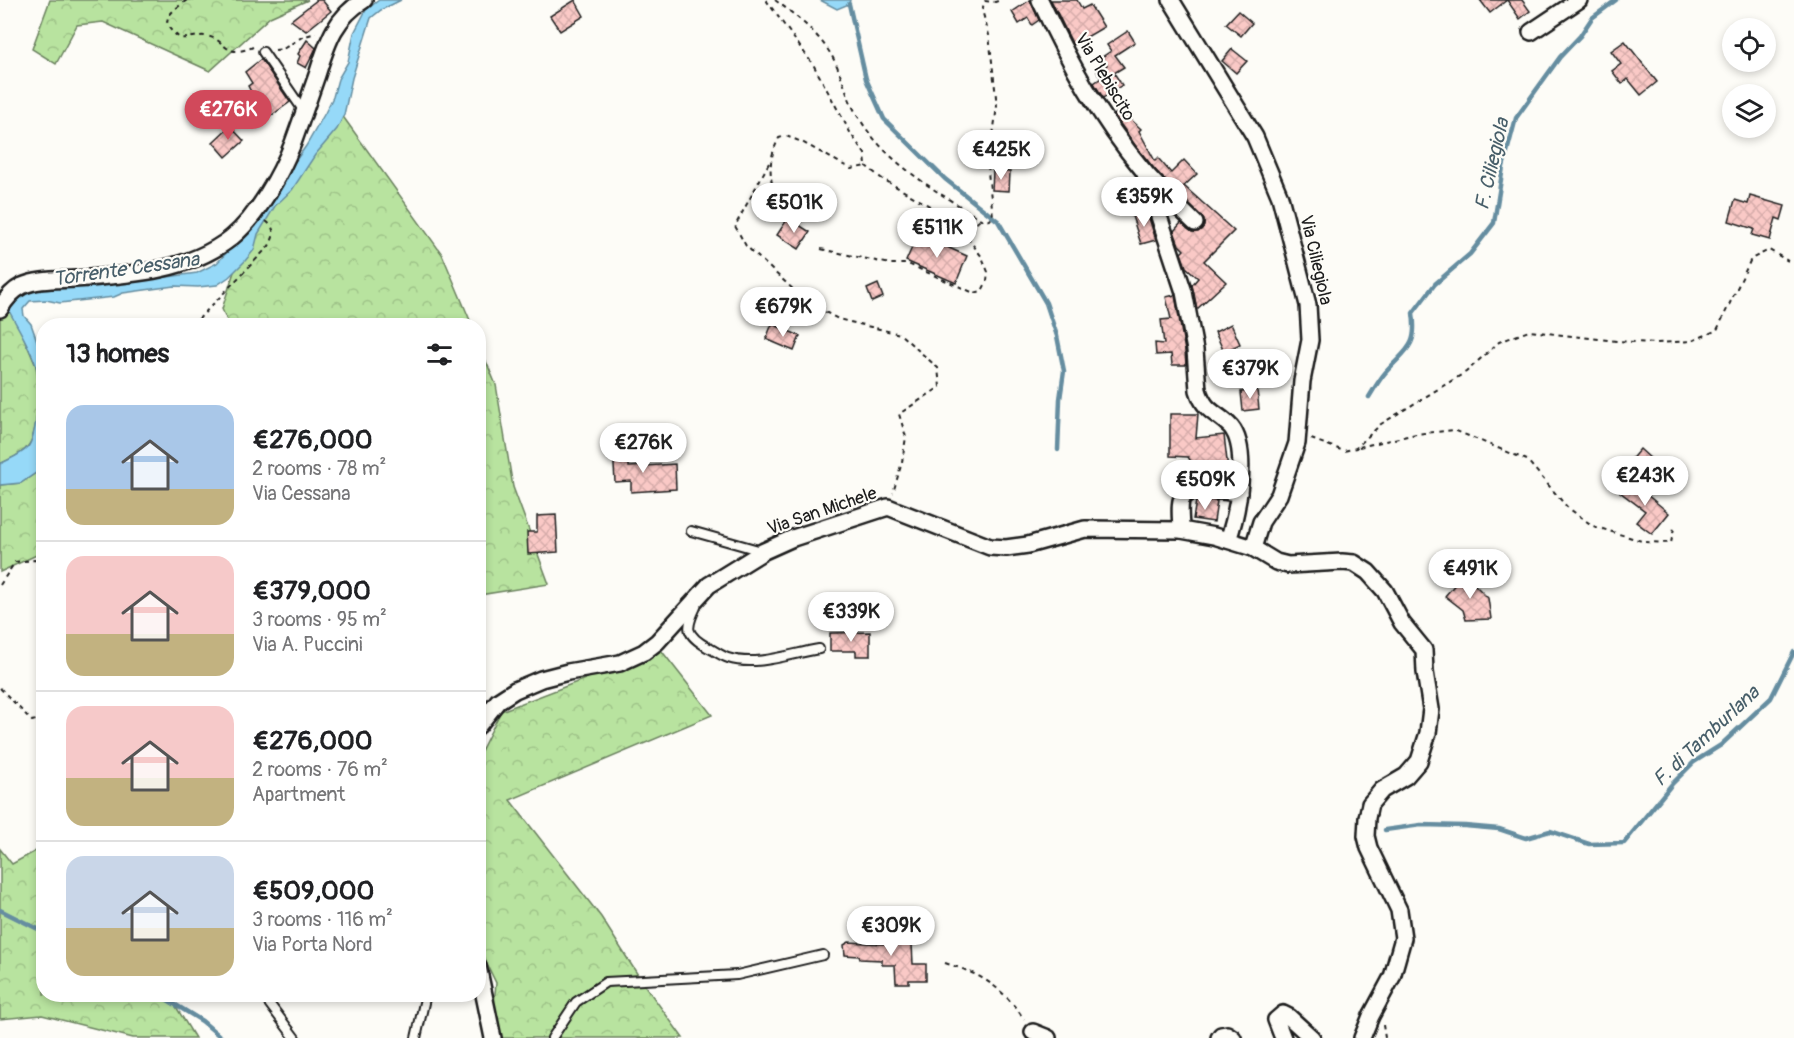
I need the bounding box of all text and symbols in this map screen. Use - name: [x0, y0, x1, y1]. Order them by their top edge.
- map controls: [1722, 18, 1776, 138]
- button: locate: [1722, 18, 1776, 72]
- street label: Via Plebiscito: [1070, 29, 1140, 126]
- button: layers: [1722, 84, 1776, 138]
- pin: €276K: [186, 90, 270, 141]
- text: €276K: [199, 97, 257, 122]
- water label: F. Ciliegiola: [1469, 114, 1515, 212]
- pin: €425K: [959, 130, 1043, 181]
- text: €425K: [972, 137, 1030, 162]
- pin: €359K: [1102, 177, 1186, 228]
- pin: €501K: [752, 183, 836, 234]
- text: €359K: [1115, 184, 1173, 209]
- text: €501K: [765, 190, 823, 215]
- pin: €511K: [895, 208, 979, 259]
- street label: Via Ciliegiola: [1295, 213, 1337, 307]
- text: €511K: [911, 215, 963, 240]
- water label: Torrente Cessana: [51, 246, 202, 292]
- pin: €679K: [741, 287, 825, 338]
- text: €679K: [754, 294, 812, 319]
- text: 13 homes: [66, 338, 169, 370]
- icon: filters: [423, 338, 456, 371]
- pin: €379K: [1208, 349, 1292, 400]
- text: €379K: [1221, 356, 1279, 381]
- pin: €276K: [601, 423, 685, 474]
- text: €276,000: [252, 424, 372, 456]
- icon: home: [114, 429, 186, 501]
- text: €276K: [614, 430, 672, 455]
- text: 2 rooms · 78 m²: [252, 456, 386, 481]
- pin: €243K: [1603, 456, 1687, 507]
- pin: €509K: [1163, 460, 1247, 511]
- text: €243K: [1615, 463, 1675, 488]
- text: €509K: [1175, 467, 1235, 492]
- text: Via Cessana: [252, 481, 351, 506]
- street label: Via San Michele: [764, 481, 880, 541]
- pin: €491K: [1428, 549, 1512, 600]
- text: €491K: [1443, 556, 1497, 581]
- text: €379,000: [252, 575, 371, 607]
- icon: home: [114, 580, 186, 652]
- pin: €339K: [809, 592, 893, 643]
- text: €339K: [822, 599, 880, 624]
- text: 3 rooms · 95 m²: [252, 607, 387, 632]
- text: Via A. Puccini: [252, 632, 363, 657]
- water label: F. di Tamburlana: [1648, 679, 1766, 792]
- text: €276,000: [252, 725, 372, 757]
- icon: home: [114, 730, 186, 802]
- text: 2 rooms · 76 m²: [252, 757, 388, 782]
- text: Apartment: [252, 782, 345, 807]
- text: €509,000: [252, 875, 374, 907]
- icon: home: [114, 880, 186, 952]
- pin: €309K: [849, 906, 933, 957]
- text: 3 rooms · 116 m²: [252, 907, 393, 932]
- text: €309K: [861, 913, 921, 938]
- text: Via Porta Nord: [252, 932, 373, 957]

